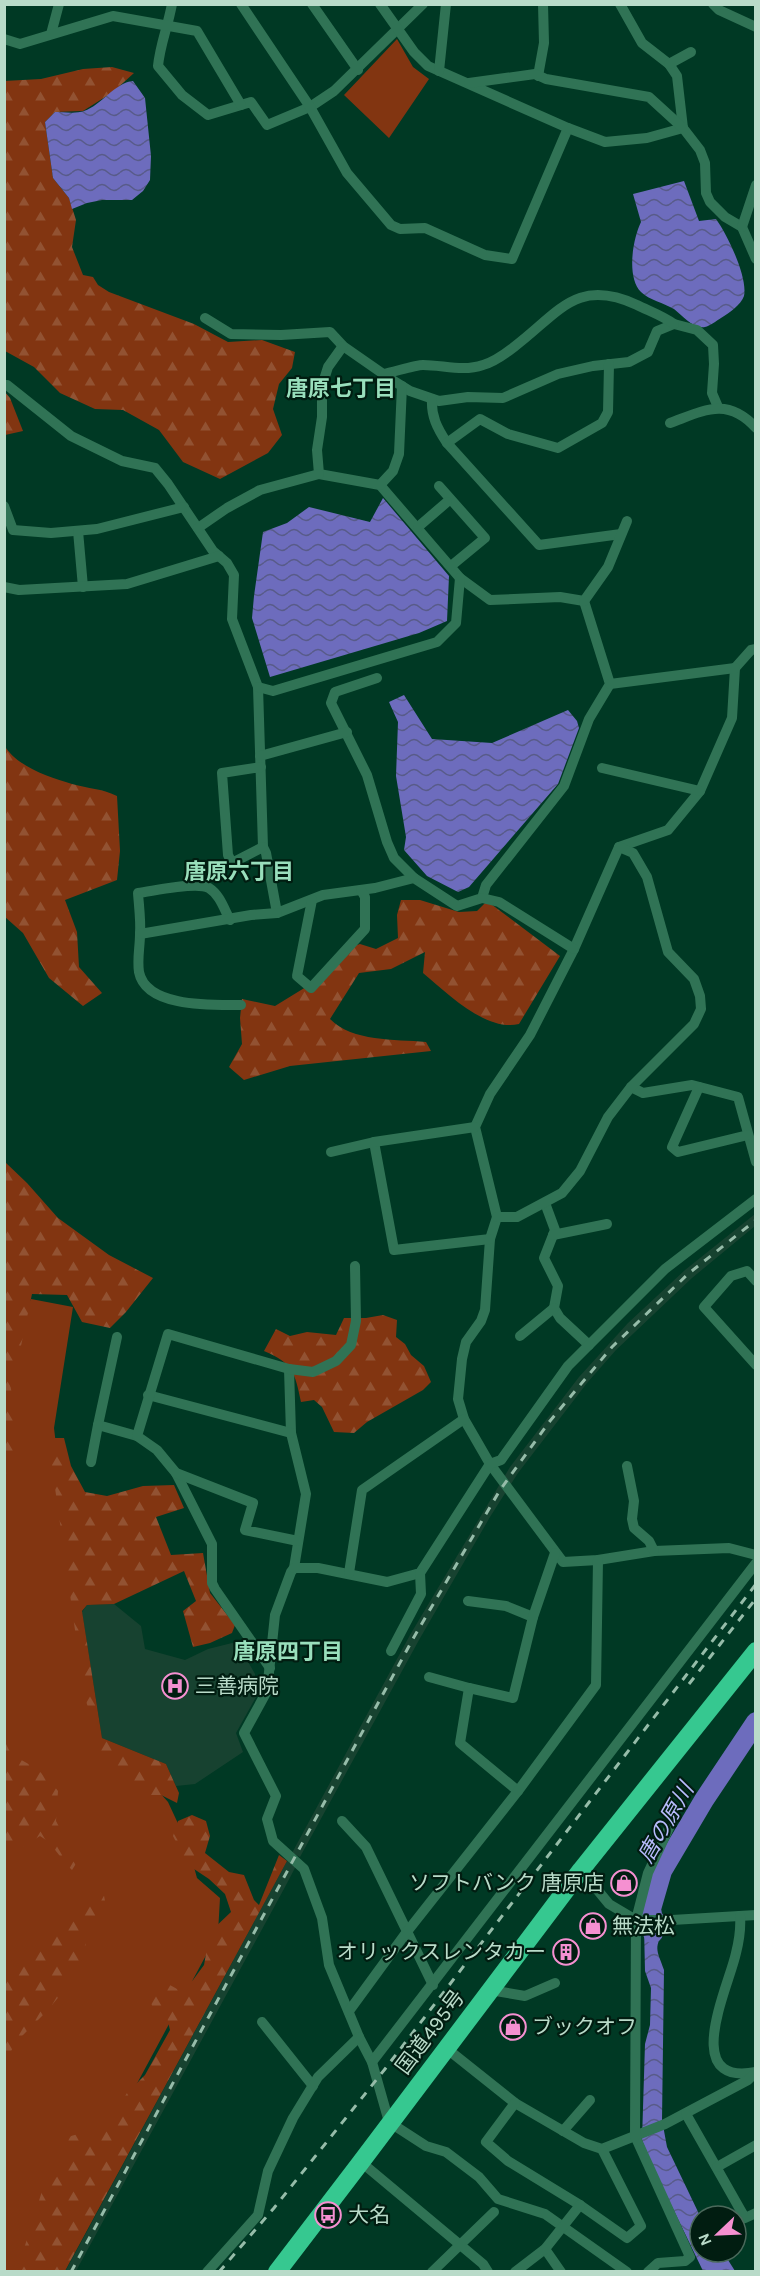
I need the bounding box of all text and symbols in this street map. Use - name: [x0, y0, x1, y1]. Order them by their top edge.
- district label: 唐原七丁目: [286, 376, 396, 402]
- district label: 唐原六丁目: [184, 859, 294, 885]
- district label: 唐原四丁目: [233, 1639, 343, 1665]
- hospital icon: 三善病院: [160, 1671, 190, 1701]
- place label: 三善病院: [195, 1674, 279, 1698]
- water label: 唐の原川: [633, 1777, 700, 1868]
- shop icon: ソフトバンク 唐原店: [609, 1868, 639, 1898]
- place label: ソフトバンク 唐原店: [409, 1871, 604, 1895]
- shop icon: 無法松: [578, 1911, 608, 1941]
- place label: 無法松: [612, 1914, 675, 1938]
- building icon: オリックスレンタカー: [551, 1937, 581, 1967]
- place label: オリックスレンタカー: [337, 1940, 546, 1964]
- street label: 国道495号: [391, 1985, 469, 2079]
- shop icon: ブックオフ: [498, 2012, 528, 2042]
- place label: ブックオフ: [532, 2015, 637, 2039]
- bus stop icon: 大名: [313, 2200, 343, 2230]
- place label: 大名: [348, 2203, 390, 2227]
- north arrow: [688, 2204, 748, 2264]
- text: N: [694, 2231, 716, 2249]

